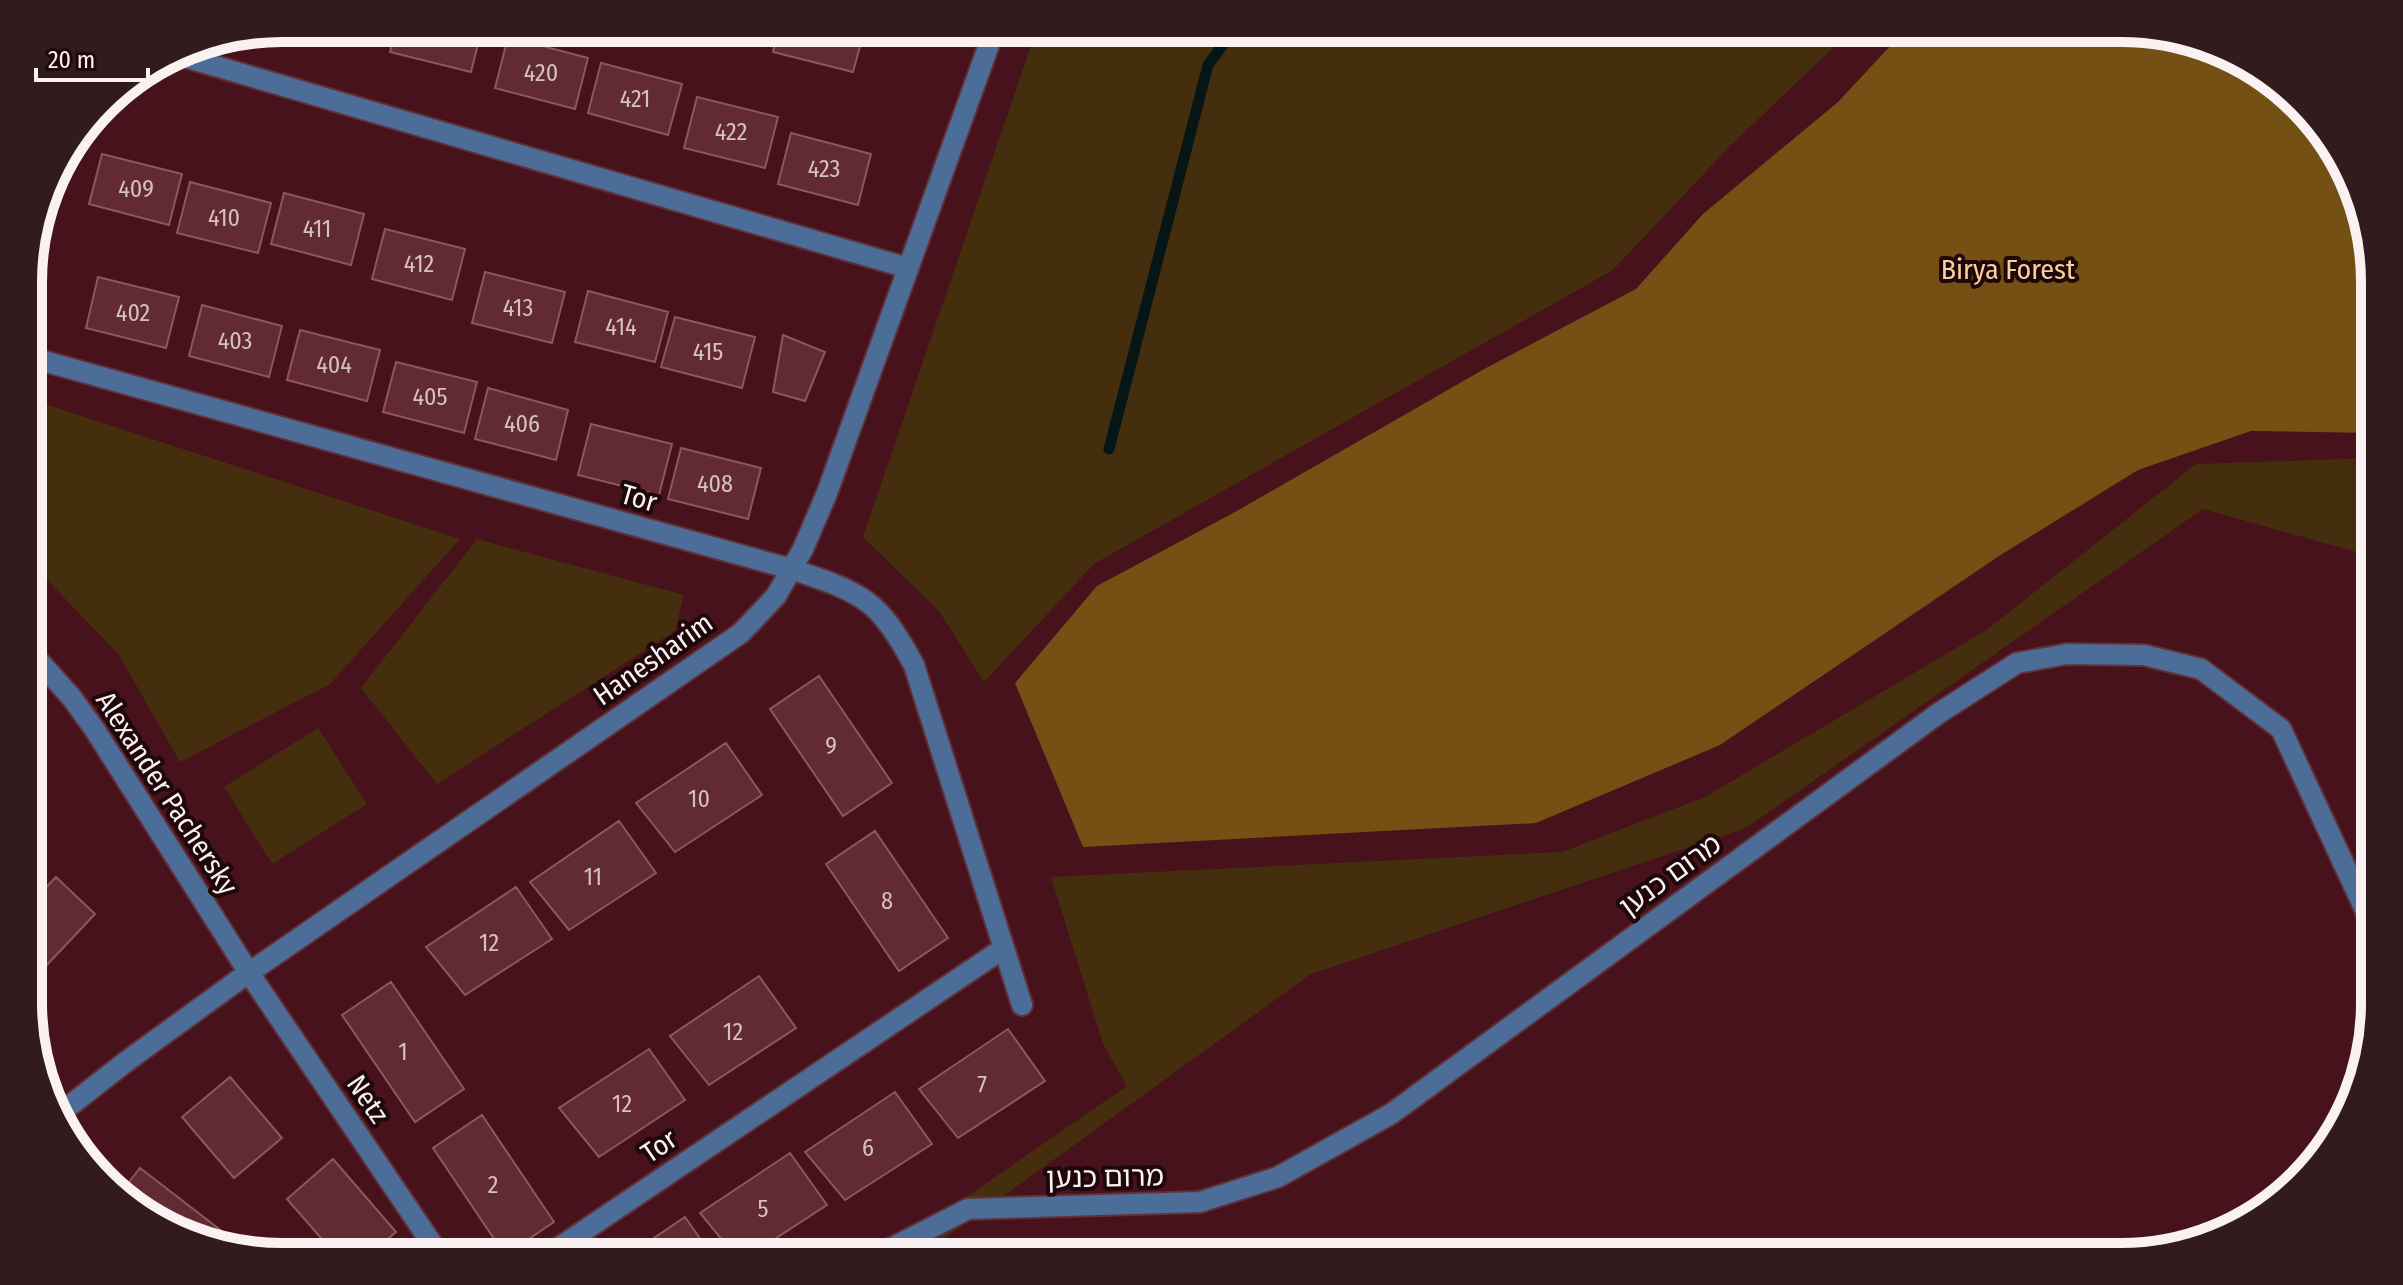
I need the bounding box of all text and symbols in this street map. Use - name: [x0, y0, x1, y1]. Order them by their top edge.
- scale bar: [36, 32, 148, 82]
- text: 20 m: [48, 46, 95, 74]
- house number: 420: [524, 59, 558, 87]
- house number: 421: [620, 85, 650, 113]
- house number: 422: [715, 118, 747, 146]
- house number: 423: [808, 155, 840, 183]
- house number: 409: [118, 175, 154, 203]
- house number: 410: [208, 204, 240, 232]
- house number: 411: [303, 215, 331, 243]
- house number: 412: [404, 250, 434, 278]
- park label: Birya Forest: [1941, 253, 2076, 286]
- house number: 413: [503, 294, 533, 322]
- house number: 402: [116, 299, 150, 327]
- house number: 414: [605, 313, 637, 341]
- house number: 403: [218, 327, 252, 355]
- house number: 415: [693, 338, 723, 366]
- house number: 404: [316, 351, 352, 379]
- house number: 405: [412, 383, 448, 411]
- house number: 406: [504, 410, 540, 438]
- house number: 408: [697, 470, 733, 498]
- street label: Tor: [617, 477, 661, 519]
- street label: Hanesharim: [587, 606, 719, 712]
- street label: Alexander Pachersky: [89, 685, 245, 901]
- house number: 9: [825, 732, 837, 760]
- house number: 10: [688, 785, 710, 813]
- street label: מרום כנען: [1613, 827, 1727, 923]
- house number: 11: [584, 863, 602, 891]
- house number: 8: [881, 887, 893, 915]
- house number: 12: [479, 929, 499, 957]
- house number: 12: [723, 1018, 743, 1046]
- house number: 1: [398, 1038, 408, 1066]
- street label: Netz: [340, 1069, 396, 1129]
- house number: 7: [977, 1071, 987, 1099]
- house number: 12: [612, 1090, 632, 1118]
- street label: Tor: [635, 1122, 683, 1170]
- house number: 6: [862, 1134, 874, 1162]
- street label: מרום כנען: [1046, 1159, 1164, 1195]
- house number: 2: [488, 1171, 498, 1199]
- house number: 5: [757, 1195, 769, 1223]

